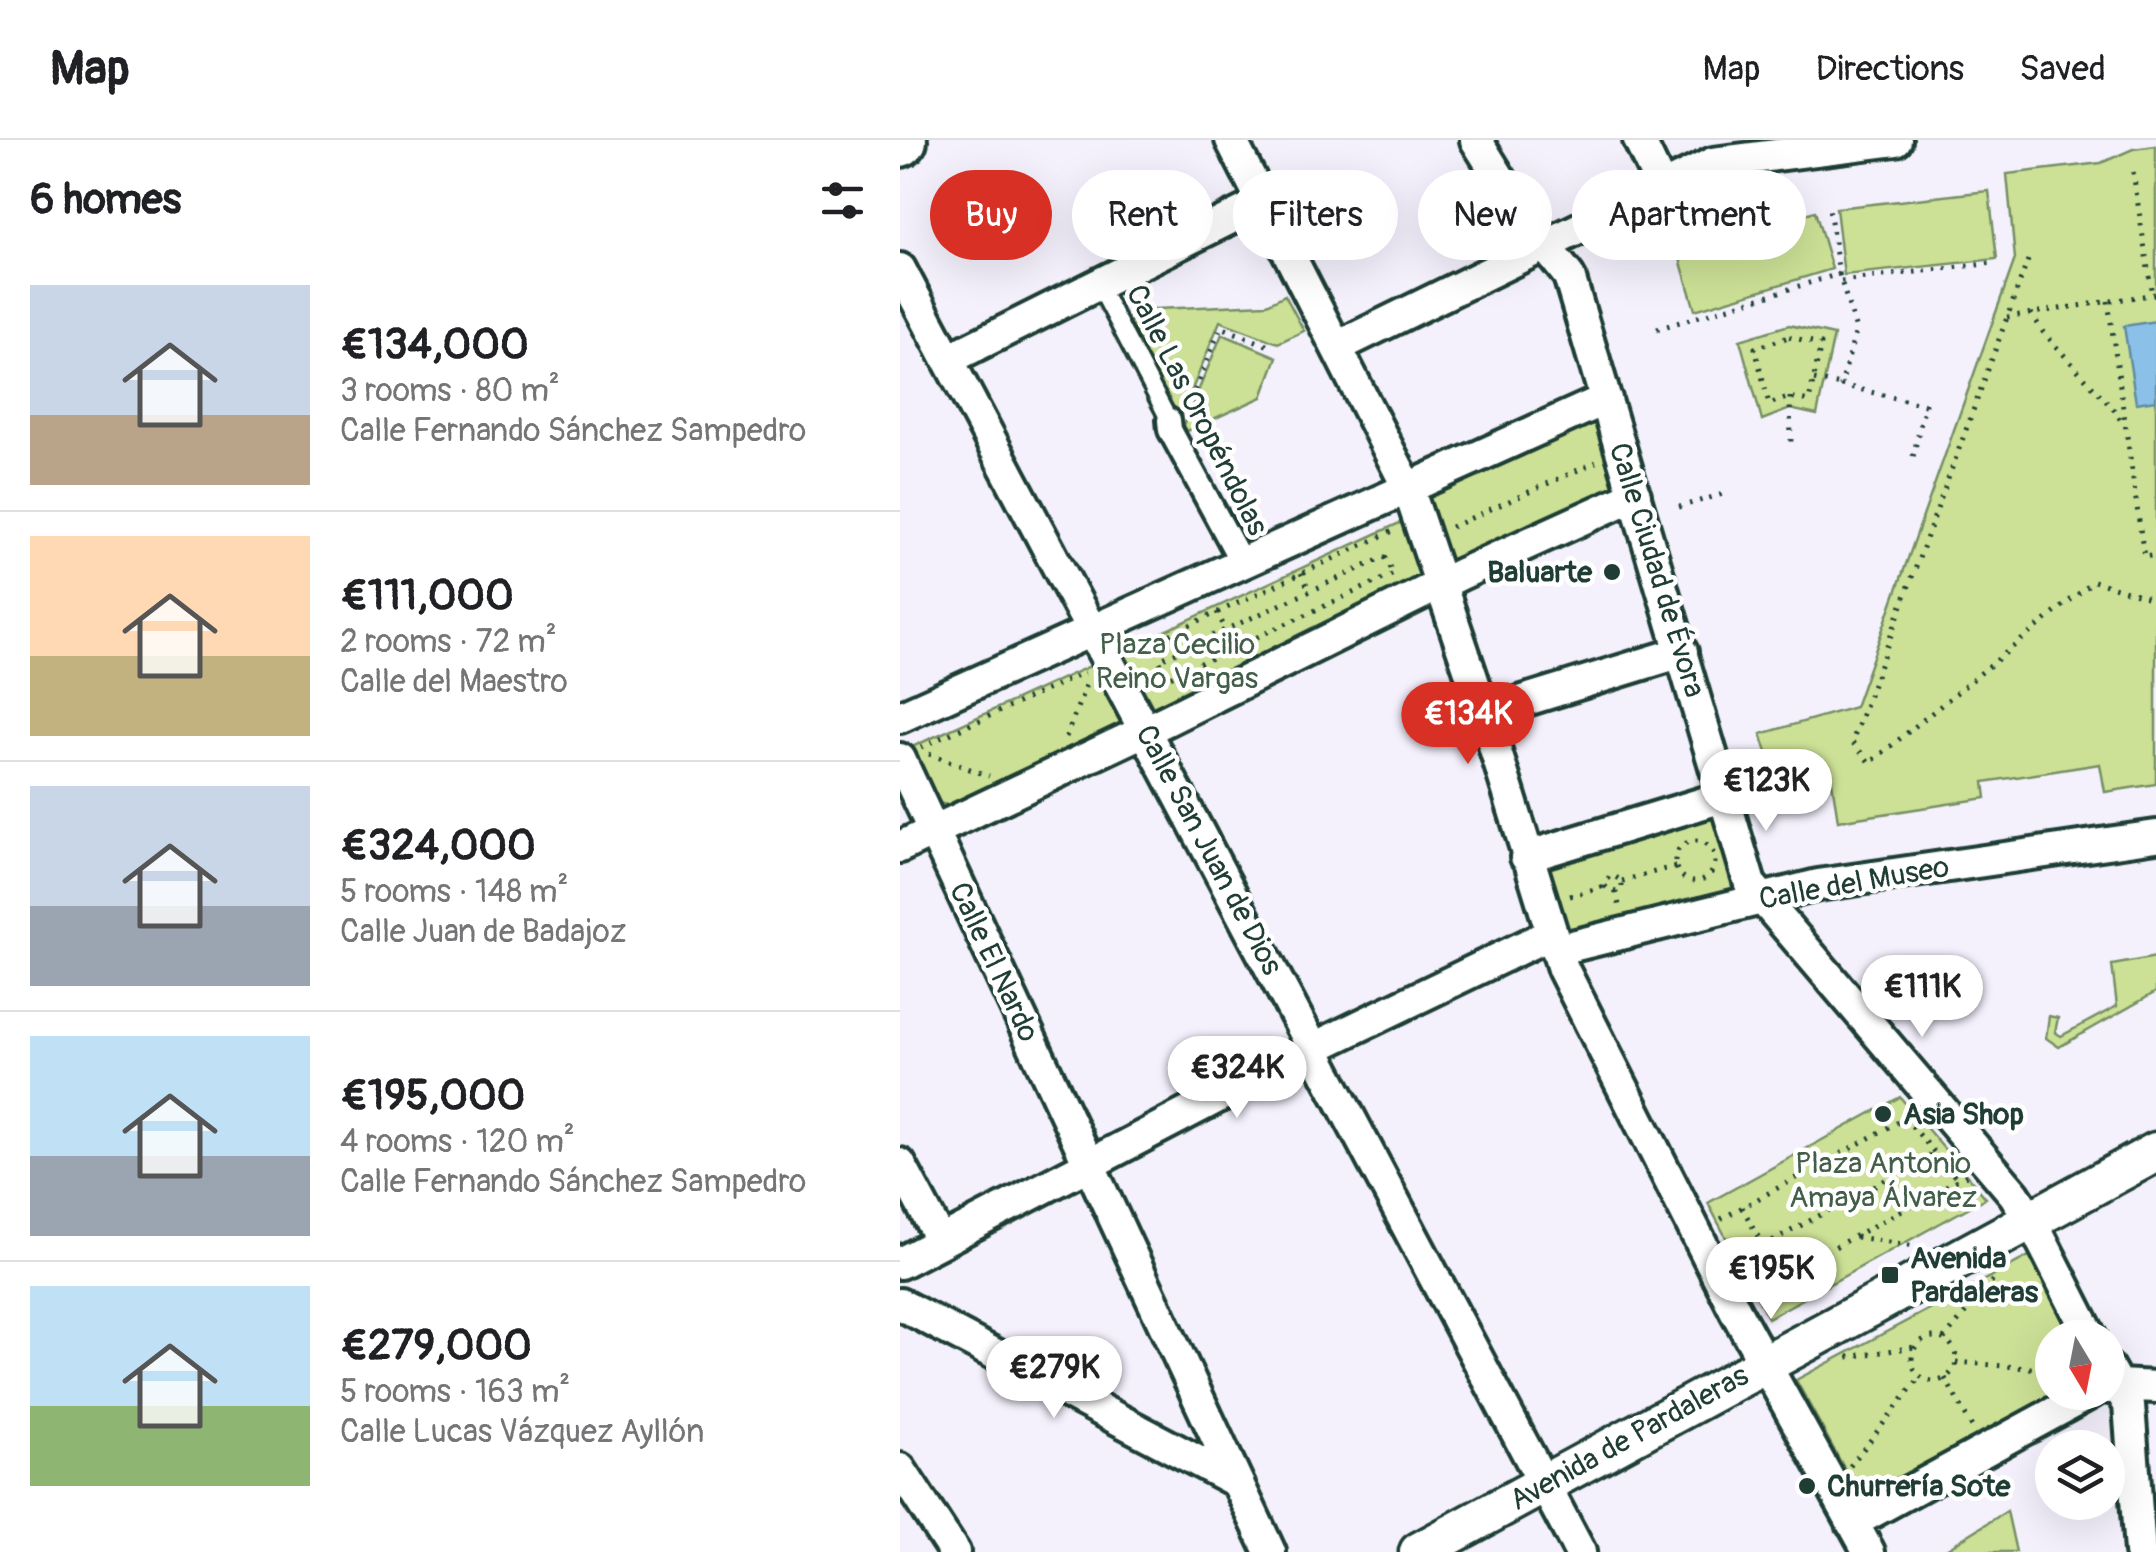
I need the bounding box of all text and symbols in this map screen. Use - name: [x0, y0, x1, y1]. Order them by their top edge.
- text: Map: [50, 39, 130, 99]
- text: Map: [1703, 47, 1761, 91]
- text: Directions: [1816, 47, 1964, 91]
- text: Saved: [2019, 47, 2106, 91]
- chip: Buy: [930, 170, 1052, 260]
- chip: Rent: [1072, 170, 1213, 260]
- chip: Filters: [1233, 170, 1398, 260]
- chip: New: [1418, 170, 1552, 260]
- chip: Apartment: [1572, 170, 1806, 260]
- icon: filters: [815, 173, 870, 228]
- text: 6 homes: [30, 174, 181, 226]
- street label: Calle Las Oropéndolas: [1118, 279, 1276, 541]
- text: €134,000: [340, 319, 529, 371]
- icon: home: [110, 325, 230, 445]
- text: 3 rooms · 80 m²: [340, 371, 560, 411]
- text: Calle Fernando Sánchez Sampedro: [340, 411, 806, 451]
- street label: Calle Ciudad de Évora: [1601, 438, 1713, 702]
- place label: Baluarte: [1487, 554, 1593, 591]
- marker: Baluarte: [1601, 561, 1623, 583]
- text: €111,000: [340, 570, 514, 622]
- icon: home: [110, 576, 230, 696]
- text: 2 rooms · 72 m²: [340, 622, 557, 662]
- park label: Plaza Cecilio Reino Vargas: [1096, 626, 1258, 697]
- text: Calle del Maestro: [340, 662, 568, 702]
- pin: €134K: [1398, 682, 1538, 767]
- text: €134K: [1423, 694, 1513, 734]
- street label: Calle San Juan de Dios: [1127, 719, 1291, 981]
- pin: €123K: [1696, 749, 1836, 834]
- text: €123K: [1722, 761, 1810, 801]
- text: €324,000: [340, 820, 536, 872]
- icon: home: [110, 826, 230, 946]
- street label: Calle del Museo: [1756, 848, 1952, 918]
- text: 5 rooms · 148 m²: [340, 872, 568, 912]
- street label: Calle El Nardo: [941, 876, 1047, 1048]
- text: Calle Juan de Badajoz: [340, 912, 626, 952]
- pin: €111K: [1852, 955, 1992, 1040]
- text: €111K: [1883, 967, 1961, 1007]
- pin: €324K: [1167, 1036, 1307, 1121]
- text: €324K: [1190, 1048, 1284, 1088]
- text: €195,000: [340, 1070, 525, 1122]
- icon: home: [110, 1076, 230, 1196]
- place label: Asia Shop: [1903, 1096, 2024, 1133]
- marker: Asia Shop: [1872, 1103, 1894, 1125]
- text: 4 rooms · 120 m²: [340, 1122, 575, 1162]
- park label: Plaza Antonio Amaya Álvarez: [1789, 1145, 1977, 1216]
- text: Calle Fernando Sánchez Sampedro: [340, 1162, 806, 1202]
- pin: €195K: [1701, 1237, 1841, 1322]
- place label: Avenida Pardaleras: [1910, 1240, 2039, 1311]
- text: €195K: [1728, 1249, 1814, 1289]
- marker: Avenida Pardaleras: [1879, 1264, 1901, 1286]
- text: €279,000: [340, 1320, 532, 1372]
- north arrow: [2035, 1320, 2125, 1410]
- map controls: [2035, 1320, 2125, 1520]
- icon: home: [110, 1326, 230, 1446]
- pin: €279K: [984, 1336, 1124, 1421]
- text: €279K: [1008, 1348, 1100, 1388]
- street label: Avenida de Pardaleras: [1503, 1357, 1755, 1519]
- text: 5 rooms · 163 m²: [340, 1372, 570, 1412]
- text: Calle Lucas Vázquez Ayllón: [340, 1412, 704, 1452]
- button: layers: [2035, 1430, 2125, 1520]
- place label: Churrería Sote: [1827, 1468, 2012, 1505]
- marker: Churrería Sote: [1796, 1475, 1818, 1497]

